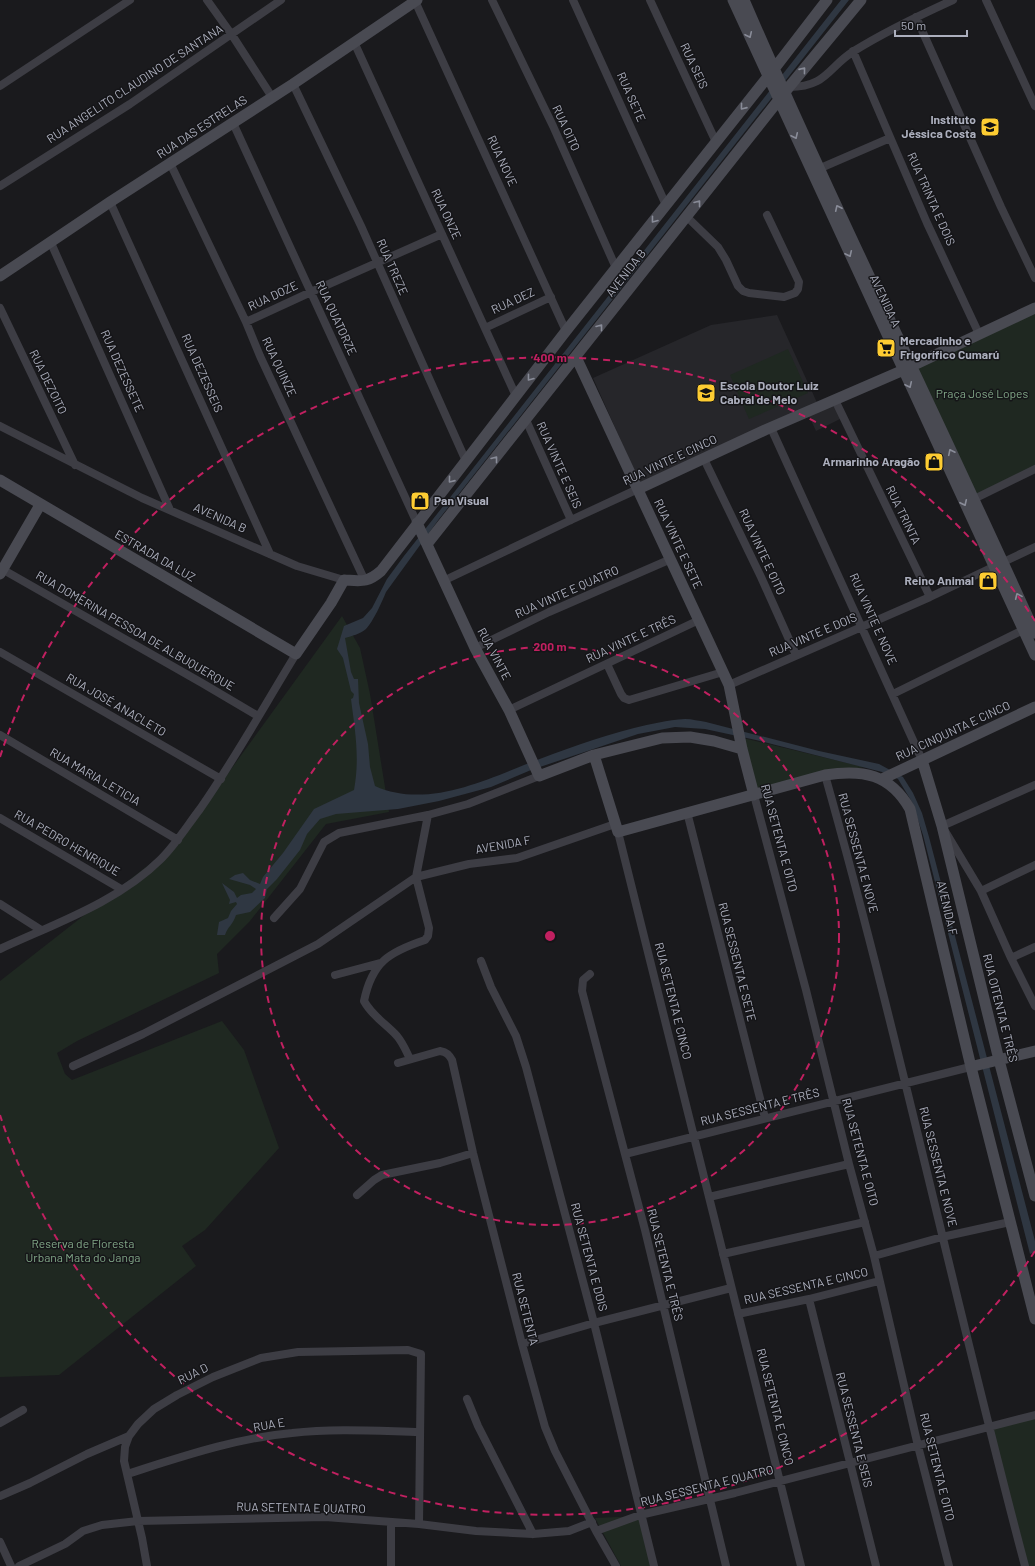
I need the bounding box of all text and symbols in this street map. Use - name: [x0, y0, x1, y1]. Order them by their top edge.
- scale bar: [895, 12, 967, 38]
- text: 50 m: [901, 18, 926, 32]
- street label: RUA ANGELITO CLAUDINO DE SANTANA: [44, 21, 225, 145]
- one-way arrow: [744, 31, 752, 39]
- street label: RUA SEIS: [678, 40, 712, 91]
- one-way arrow: [799, 67, 806, 74]
- street label: RUA SETE: [615, 70, 649, 124]
- street label: RUA DAS ESTRELAS: [154, 92, 249, 161]
- street label: RUA OITO: [550, 102, 584, 153]
- one-way arrow: [741, 103, 748, 110]
- place label: Instituto Jéssica Costa: [901, 112, 976, 140]
- school or university icon: Instituto Jéssica Costa: [979, 116, 1001, 138]
- one-way arrow: [790, 131, 798, 139]
- street label: RUA NOVE: [485, 133, 521, 188]
- street label: RUA TRINTA E DOIS: [905, 150, 959, 247]
- street label: RUA ONZE: [429, 186, 465, 241]
- one-way arrow: [694, 200, 701, 207]
- one-way arrow: [835, 204, 843, 212]
- one-way arrow: [652, 216, 659, 223]
- street label: RUA TREZE: [374, 236, 412, 297]
- street label: AVENIDA B: [602, 246, 648, 299]
- one-way arrow: [844, 249, 852, 257]
- street label: AVENIDA A: [868, 272, 904, 329]
- street label: RUA DOZE: [245, 277, 300, 313]
- street label: RUA QUATORZE: [314, 278, 360, 357]
- street label: RUA DEZ: [489, 284, 536, 316]
- one-way arrow: [596, 324, 603, 331]
- street label: RUA DEZESSETE: [98, 327, 147, 414]
- street label: RUA DEZESSEIS: [179, 331, 227, 414]
- place label: Mercadinho e Frigorífico Cumarú: [900, 333, 999, 361]
- street label: RUA QUINZE: [260, 334, 300, 399]
- supermarket icon: Mercadinho e Frigorífico Cumarú: [875, 337, 897, 359]
- street label: RUA DEZOITO: [27, 347, 71, 416]
- text: 400 m: [533, 350, 567, 364]
- one-way arrow: [528, 373, 535, 380]
- place label: Escola Doutor Luiz Cabral de Melo: [720, 378, 819, 406]
- one-way arrow: [904, 380, 912, 388]
- school or university icon: Escola Doutor Luiz Cabral de Melo: [695, 382, 717, 404]
- park label: Praça José Lopes: [936, 386, 1028, 400]
- street label: RUA VINTE E SEIS: [534, 419, 585, 510]
- street label: RUA VINTE E CINCO: [620, 431, 719, 487]
- one-way arrow: [948, 449, 956, 457]
- shop icon: Armarinho Aragão: [923, 451, 945, 473]
- place label: Armarinho Aragão: [823, 454, 920, 468]
- one-way arrow: [490, 457, 497, 464]
- one-way arrow: [448, 476, 455, 483]
- street label: RUA TRINTA: [884, 483, 924, 546]
- shop icon: Pan Visual: [409, 490, 431, 512]
- place label: Pan Visual: [434, 493, 489, 507]
- street label: RUA VINTE E SETE: [652, 496, 706, 591]
- one-way arrow: [959, 498, 967, 506]
- street label: AVENIDA B: [192, 499, 249, 535]
- street label: RUA VINTE E OITO: [737, 506, 789, 597]
- street label: ESTRADA DA LUZ: [113, 526, 198, 584]
- street label: RUA VINTE E QUATRO: [513, 562, 621, 620]
- street label: RUA DOMERINA PESSOA DE ALBUQUERQUE: [34, 567, 237, 693]
- shop icon: Reino Animal: [977, 570, 999, 592]
- street label: RUA VINTE E NOVE: [847, 571, 900, 667]
- place label: Reino Animal: [905, 573, 974, 587]
- one-way arrow: [1015, 592, 1023, 600]
- street label: RUA VINTE E DOIS: [767, 609, 859, 659]
- street label: RUA VINTE E TRÊS: [583, 611, 678, 665]
- street label: RUA VINTE: [475, 625, 514, 682]
- text: 200 m: [534, 639, 566, 653]
- street label: RUA JOSÉ ANACLETO: [64, 670, 169, 739]
- street label: RUA CINQUNTA E CINCO: [893, 697, 1012, 763]
- street label: RUA MARIA LETICIA: [48, 744, 143, 808]
- street label: RUA SETENTA E OITO: [759, 782, 801, 893]
- street label: RUA SESSENTA E NOVE: [836, 791, 882, 914]
- street label: RUA PEDRO HENRIQUE: [12, 806, 123, 878]
- street label: AVENIDA F: [474, 832, 532, 856]
- street label: AVENIDA F: [935, 879, 961, 937]
- street label: RUA SESSENTA E SETE: [716, 901, 760, 1023]
- centre of rings: [543, 929, 557, 943]
- street label: RUA SETENTA E CINCO: [653, 941, 695, 1061]
- street label: RUA OITENTA E TRÊS: [981, 952, 1021, 1064]
- street label: RUA SESSENTA E TRÊS: [699, 1084, 821, 1128]
- street label: RUA SETENTA E OITO: [840, 1096, 882, 1207]
- street label: RUA SESSENTA E NOVE: [917, 1105, 961, 1228]
- street label: RUA SETENTA E DOIS: [569, 1201, 611, 1312]
- street label: RUA SETENTA E TRÊS: [645, 1207, 687, 1322]
- park label: Reserva de Floresta Urbana Mata do Janga: [26, 1236, 140, 1264]
- street label: RUA SESSENTA E CINCO: [742, 1264, 869, 1306]
- street label: RUA SETENTA: [510, 1271, 542, 1347]
- street label: RUA SETENTA E CINCO: [755, 1347, 797, 1467]
- street label: RUA D: [175, 1360, 210, 1386]
- street label: RUA SESSENTA E SEIS: [834, 1371, 876, 1489]
- street label: RUA SETENTA E OITO: [918, 1411, 958, 1522]
- street label: RUA E: [252, 1414, 286, 1434]
- street label: RUA SESSENTA E QUATRO: [639, 1462, 775, 1508]
- street label: RUA SETENTA E QUATRO: [236, 1499, 366, 1515]

